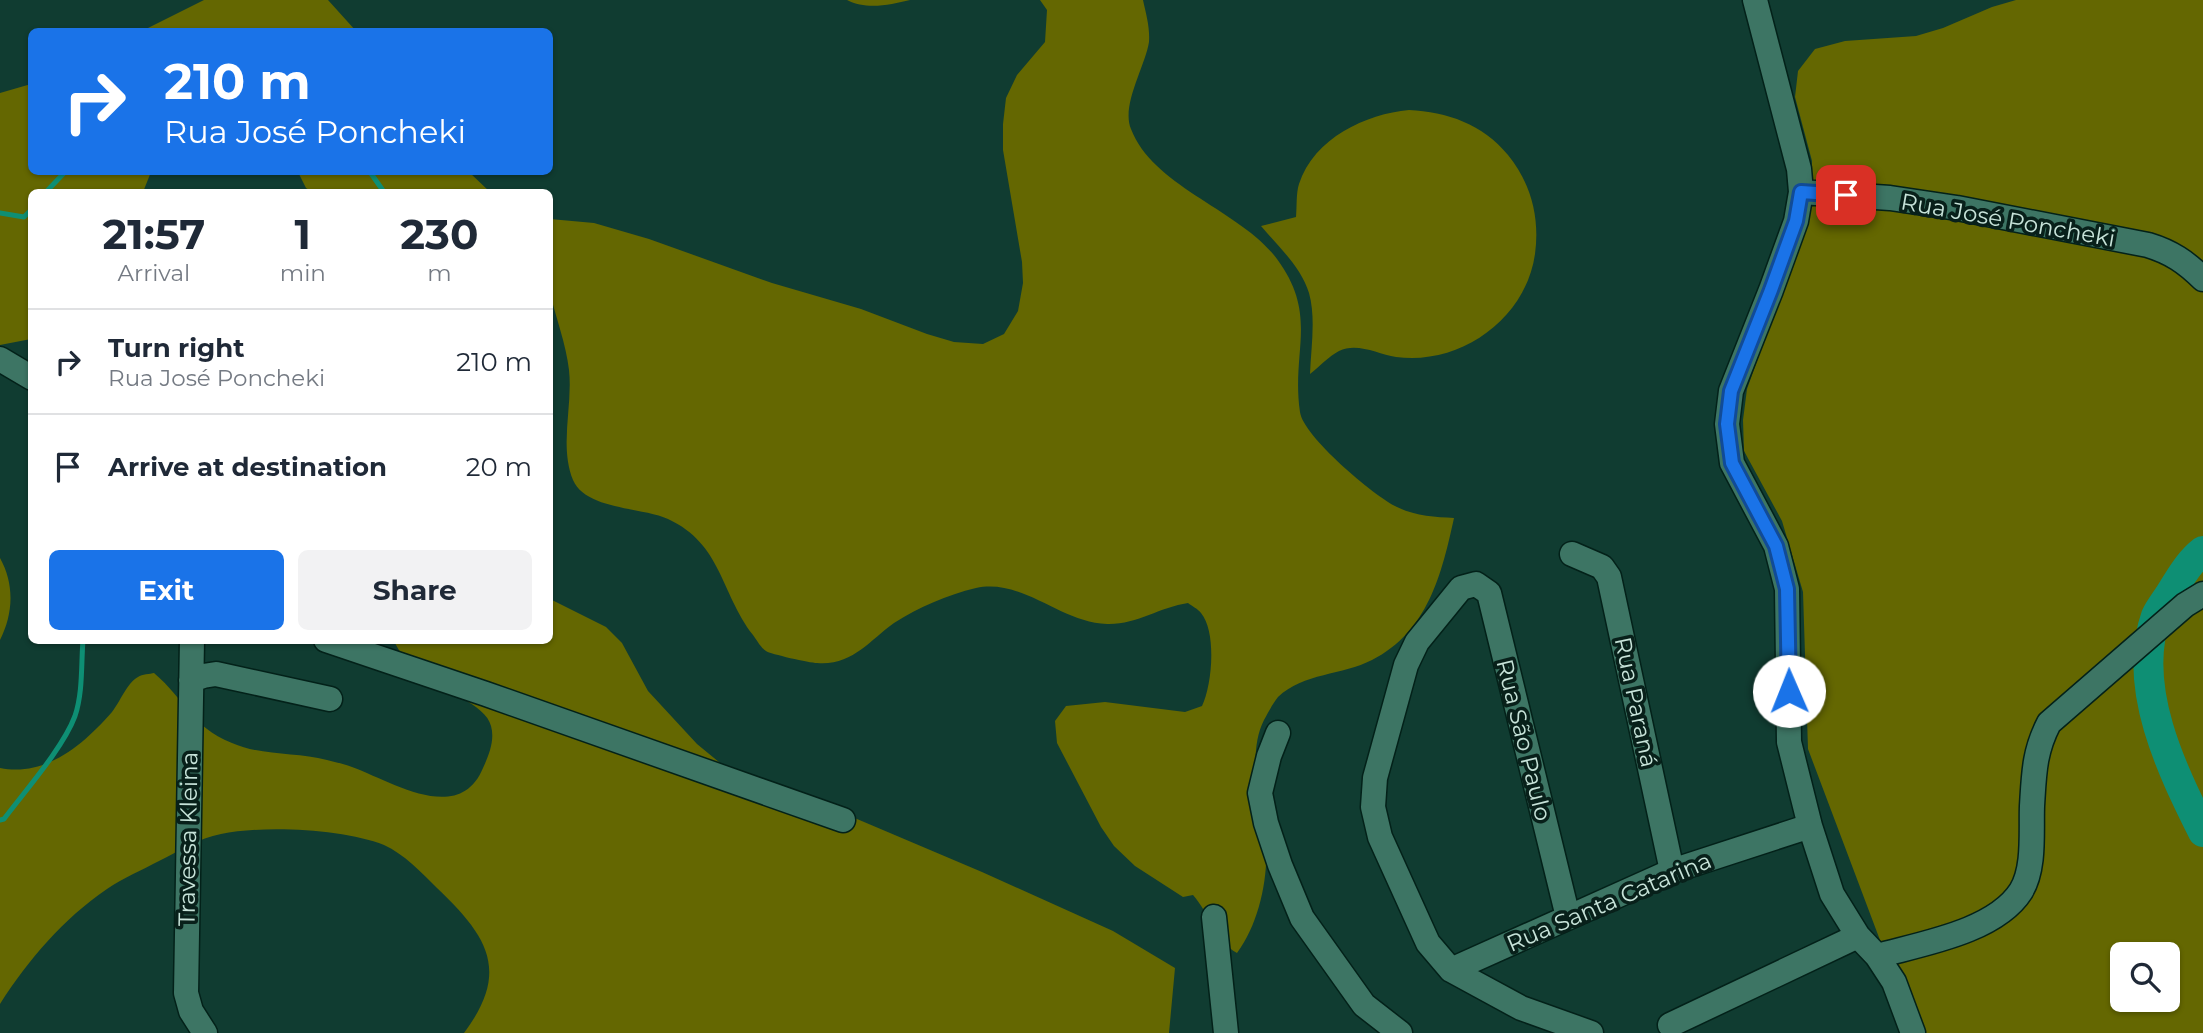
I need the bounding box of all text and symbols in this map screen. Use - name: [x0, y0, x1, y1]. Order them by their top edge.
- text: 210 m: [164, 52, 311, 111]
- icon: right: [49, 56, 140, 147]
- text: Rua José Poncheki: [164, 112, 466, 151]
- pin: [1816, 165, 1876, 225]
- icon: arrive: [1827, 176, 1865, 214]
- street label: Rua José Poncheki: [1899, 187, 2117, 253]
- text: 21:57: [102, 208, 205, 260]
- text: 1: [295, 208, 311, 260]
- text: 230: [400, 208, 479, 260]
- text: Arrival: [118, 259, 190, 287]
- text: min: [280, 259, 326, 287]
- text: m: [427, 259, 452, 287]
- text: Turn right: [108, 332, 244, 364]
- icon: right: [49, 343, 87, 381]
- text: 210 m: [456, 346, 532, 378]
- text: Rua José Poncheki: [108, 364, 325, 392]
- icon: arrive: [49, 448, 87, 486]
- text: Arrive at destination: [108, 451, 387, 483]
- text: 20 m: [466, 451, 532, 483]
- button: Exit: [49, 550, 284, 630]
- button: Share: [298, 550, 532, 630]
- street label: Rua Paraná: [1609, 634, 1663, 770]
- position arrow: [1752, 654, 1826, 728]
- street label: Rua São Paulo: [1490, 656, 1558, 824]
- street label: Travessa Kleina: [172, 752, 204, 926]
- street label: Rua Santa Catarina: [1502, 846, 1716, 958]
- map controls: [2110, 942, 2180, 1012]
- button: search: [2110, 942, 2180, 1012]

